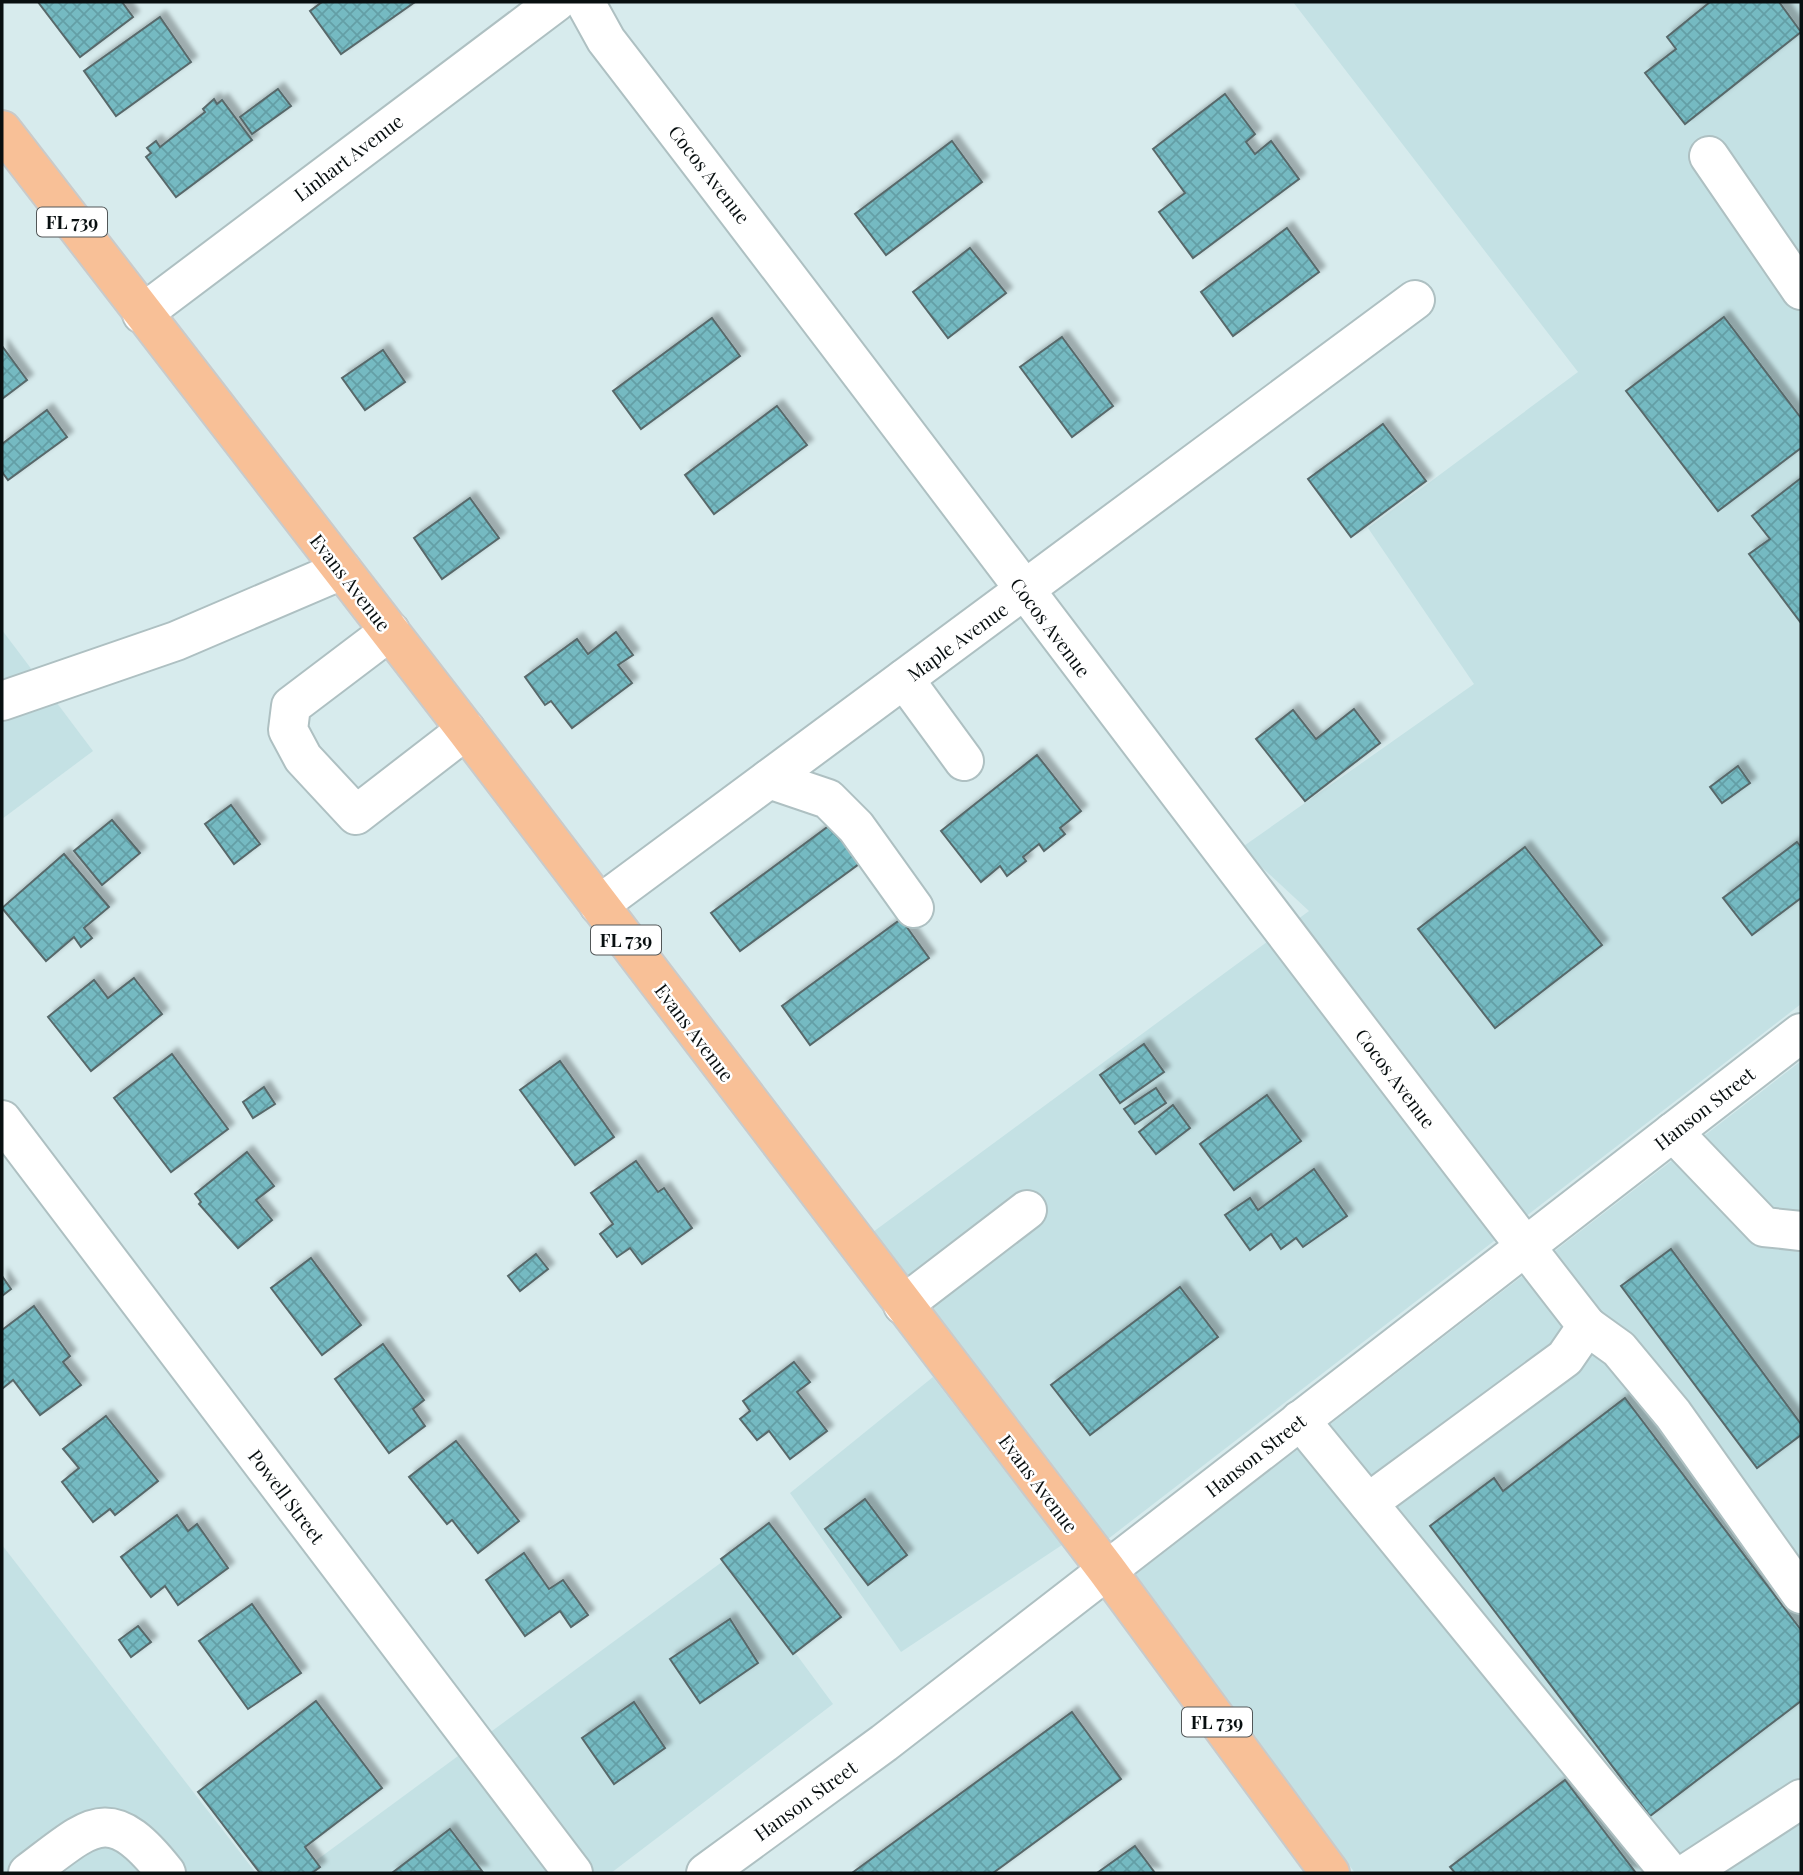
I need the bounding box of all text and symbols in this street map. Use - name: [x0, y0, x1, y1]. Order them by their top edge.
- street label: Linhart Avenue: [288, 107, 408, 207]
- street label: Cocos Avenue: [663, 119, 757, 229]
- road number: FL 739: [37, 208, 107, 236]
- street label: Evans Avenue: [305, 528, 397, 636]
- street label: Cocos Avenue: [1005, 572, 1097, 682]
- street label: Maple Avenue: [901, 596, 1013, 686]
- road number: FL 739: [591, 925, 661, 954]
- street label: Evans Avenue: [649, 978, 741, 1086]
- street label: Cocos Avenue: [1350, 1023, 1442, 1133]
- street label: Hanson Street: [1648, 1060, 1760, 1156]
- street label: Hanson Street: [1199, 1407, 1311, 1503]
- street label: Evans Avenue: [993, 1429, 1085, 1537]
- street label: Powell Street: [243, 1444, 331, 1549]
- road number: FL 739: [1182, 1708, 1252, 1736]
- street label: Hanson Street: [748, 1754, 862, 1846]

